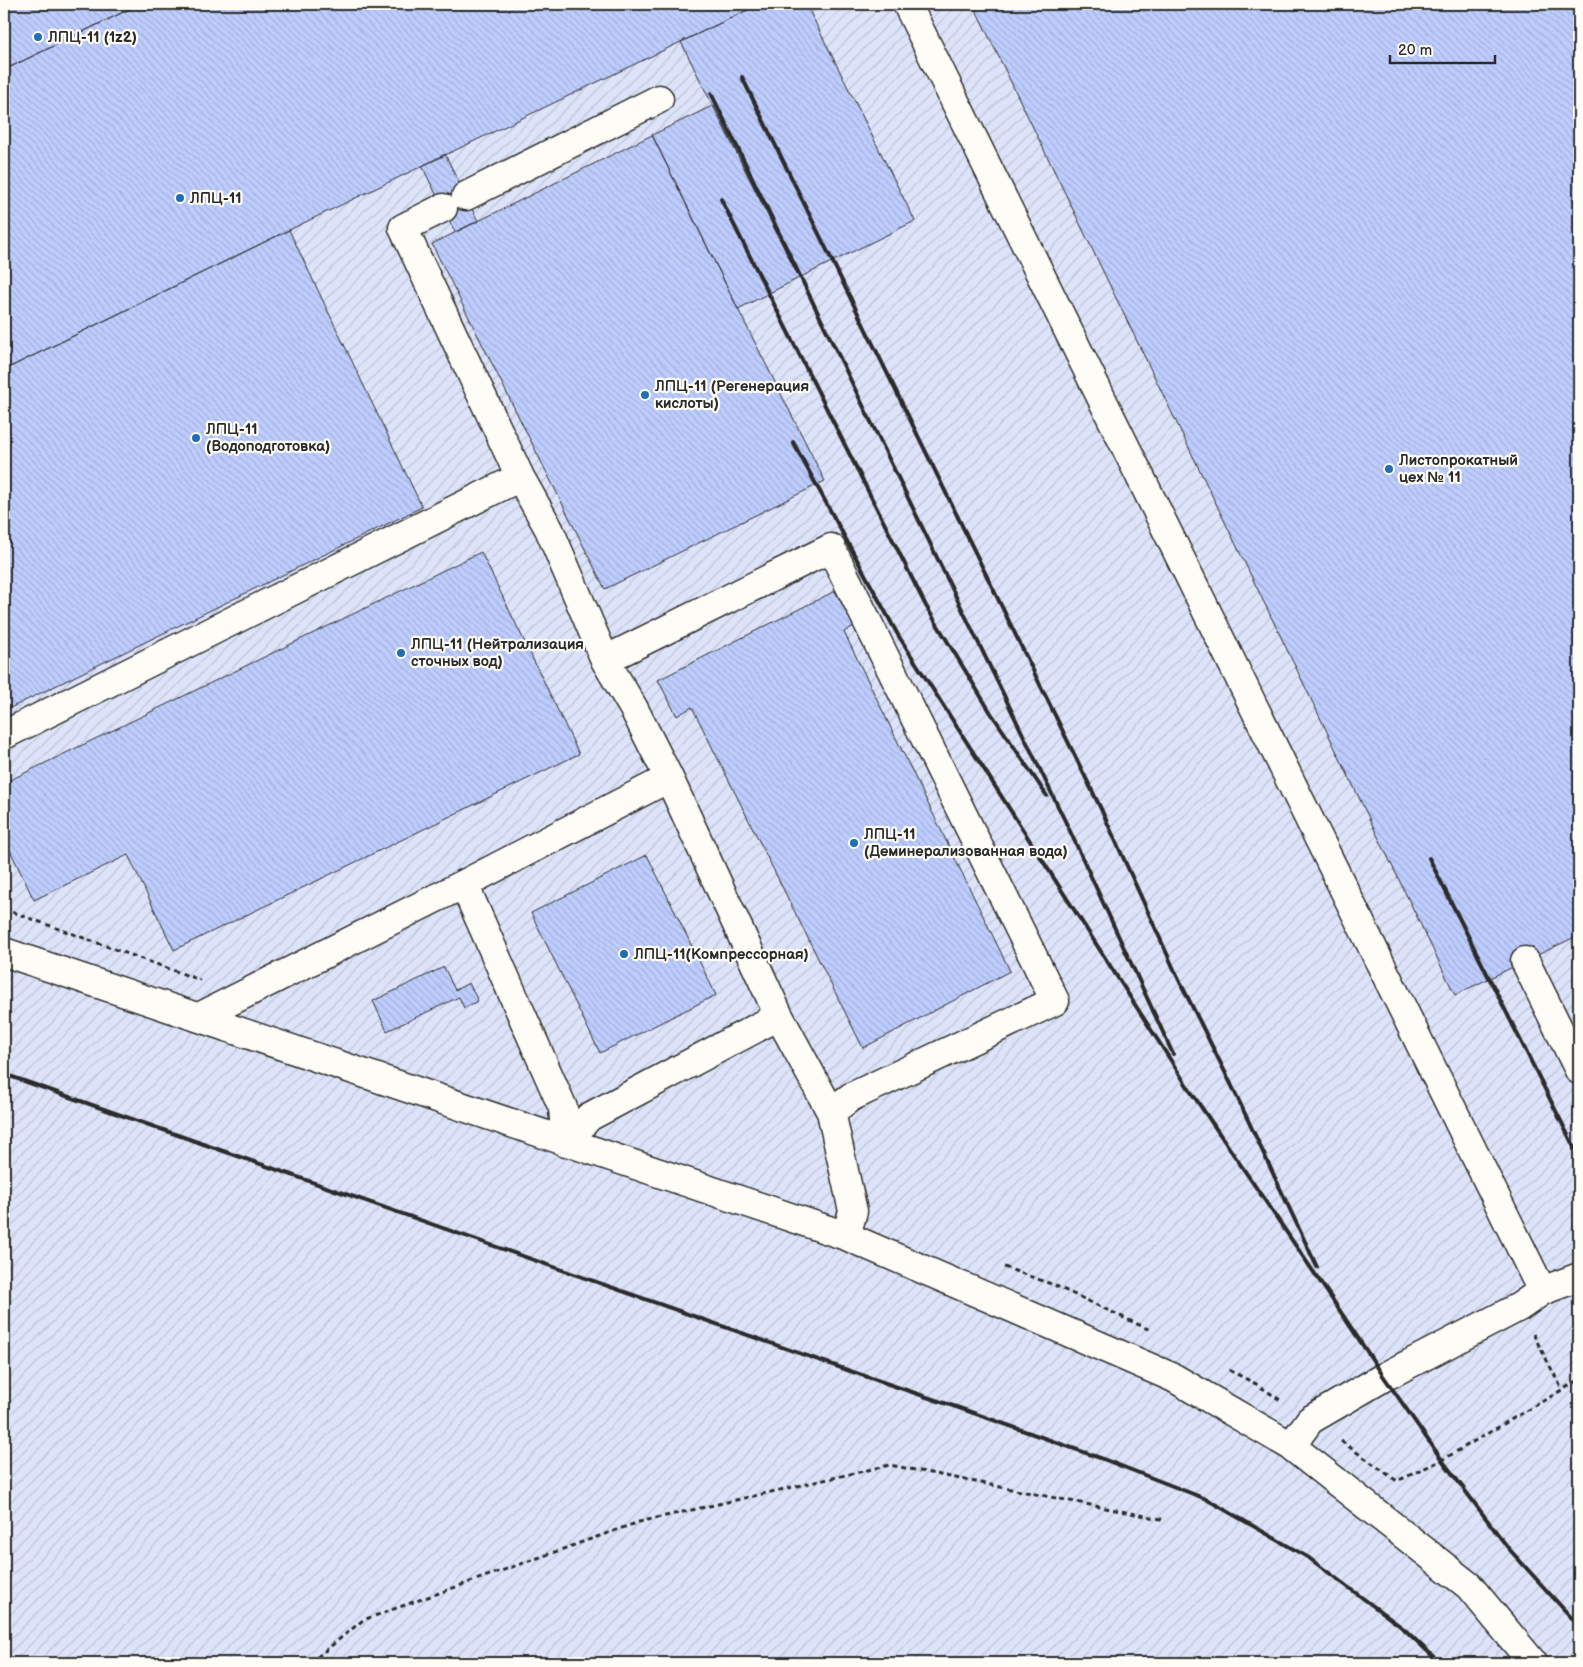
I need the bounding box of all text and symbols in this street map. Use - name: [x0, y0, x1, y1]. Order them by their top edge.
- place label: ЛПЦ-11 (1z2): [47, 28, 137, 47]
- marker: ЛПЦ-11 (1z2): [32, 31, 44, 43]
- scale bar: [1390, 32, 1496, 64]
- text: 20 m: [1398, 41, 1432, 60]
- place label: ЛПЦ-11: [189, 189, 242, 208]
- marker: ЛПЦ-11: [174, 192, 186, 204]
- place label: ЛПЦ-11 (Регенерация кислоты): [654, 377, 809, 413]
- marker: ЛПЦ-11 (Регенерация кислоты): [639, 389, 651, 401]
- place label: ЛПЦ-11 (Водоподготовка): [205, 420, 330, 456]
- marker: ЛПЦ-11 (Водоподготовка): [190, 432, 202, 444]
- place label: Листопрокатный цех № 11: [1398, 451, 1518, 487]
- marker: Листопрокатный цех № 11: [1383, 463, 1395, 475]
- place label: ЛПЦ-11 (Нейтрализация сточных вод): [410, 635, 584, 671]
- marker: ЛПЦ-11 (Нейтрализация сточных вод): [395, 647, 407, 659]
- place label: ЛПЦ-11 (Деминерализованная вода): [863, 825, 1068, 861]
- marker: ЛПЦ-11 (Деминерализованная вода): [848, 837, 860, 849]
- place label: ЛПЦ-11(Компрессорная): [633, 945, 809, 964]
- marker: ЛПЦ-11(Компрессорная): [618, 948, 630, 960]

